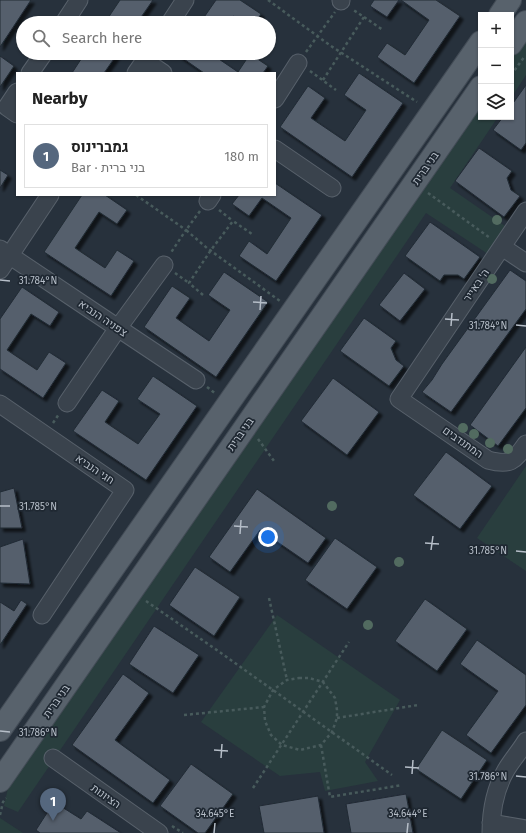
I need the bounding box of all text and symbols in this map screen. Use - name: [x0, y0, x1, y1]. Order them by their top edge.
- map controls: [478, 12, 514, 120]
- button: +: [478, 12, 514, 48]
- search box: [16, 16, 276, 60]
- icon: search: [30, 27, 52, 49]
- text: Search here: [62, 29, 142, 47]
- button: −: [478, 48, 514, 84]
- button: layers: [478, 84, 514, 120]
- text: Nearby: [32, 88, 87, 109]
- text: גמברינוס: [71, 138, 129, 156]
- text: 1: [43, 149, 49, 164]
- text: 180 m: [224, 149, 259, 164]
- street label: בני ברית: [409, 149, 442, 187]
- text: Bar · בני ברית: [71, 160, 145, 175]
- street label: ה' באייר: [461, 266, 492, 304]
- text: 31.784°N: [19, 275, 57, 287]
- street label: צפניה הנביא: [76, 297, 130, 340]
- text: 31.784°N: [469, 320, 507, 332]
- street label: בני ברית: [224, 415, 257, 453]
- street label: המתנדבים: [440, 424, 485, 461]
- street label: חגי הנביא: [73, 452, 117, 487]
- text: 31.785°N: [19, 501, 57, 513]
- your location: [258, 527, 278, 547]
- text: 31.785°N: [469, 545, 507, 557]
- street label: בני ברית: [40, 682, 73, 720]
- text: 31.786°N: [19, 727, 57, 739]
- text: 31.786°N: [469, 771, 507, 783]
- street label: הציונות: [88, 782, 123, 811]
- pin: 1: [40, 788, 66, 821]
- text: 34.645°E: [196, 808, 234, 820]
- text: 34.644°E: [388, 808, 428, 820]

